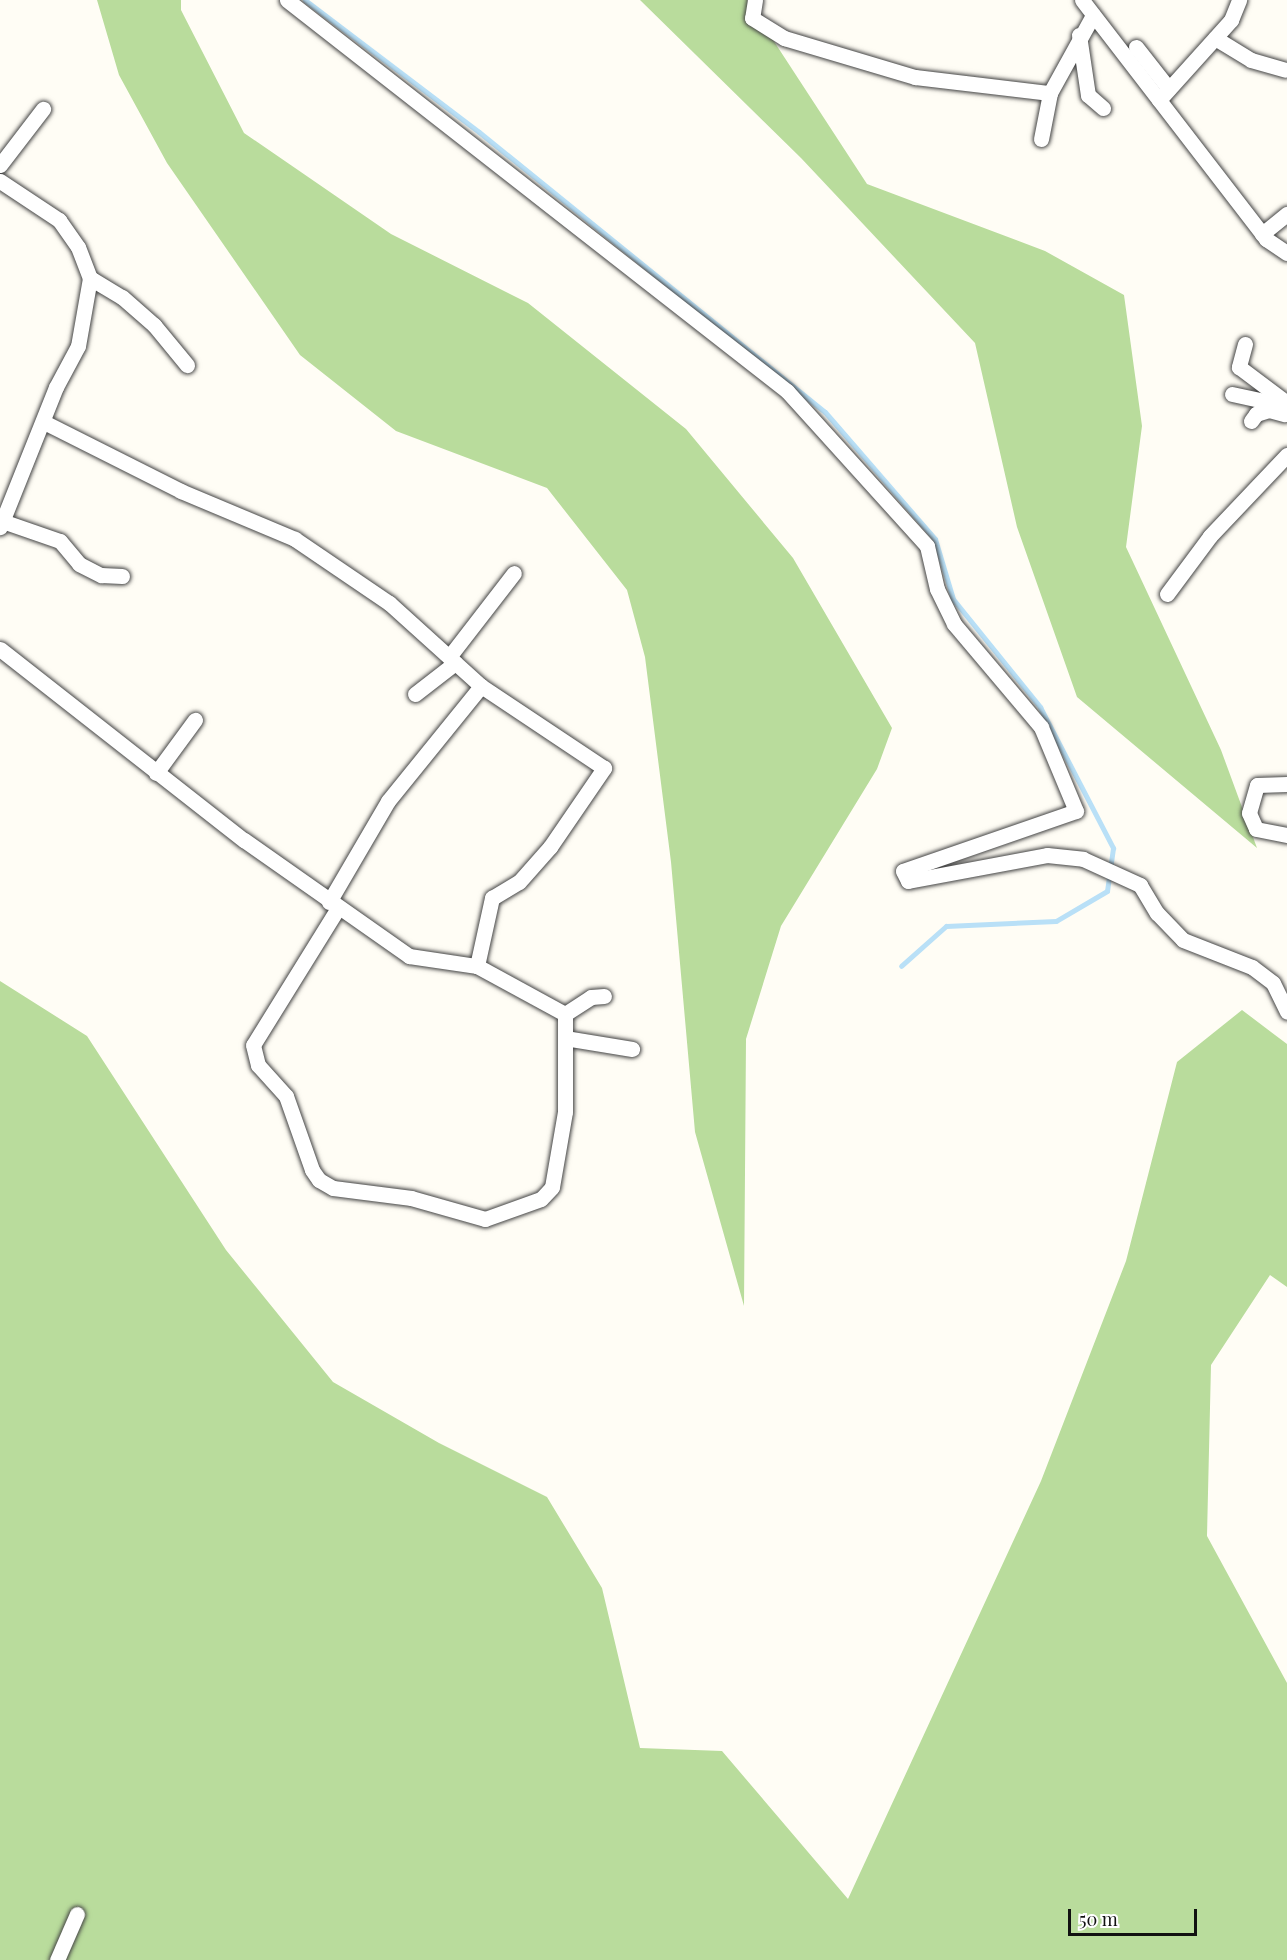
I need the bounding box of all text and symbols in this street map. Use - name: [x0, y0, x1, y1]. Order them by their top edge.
- scale bar: [1071, 1897, 1200, 1935]
- text: 50 m: [1079, 1907, 1118, 1931]

